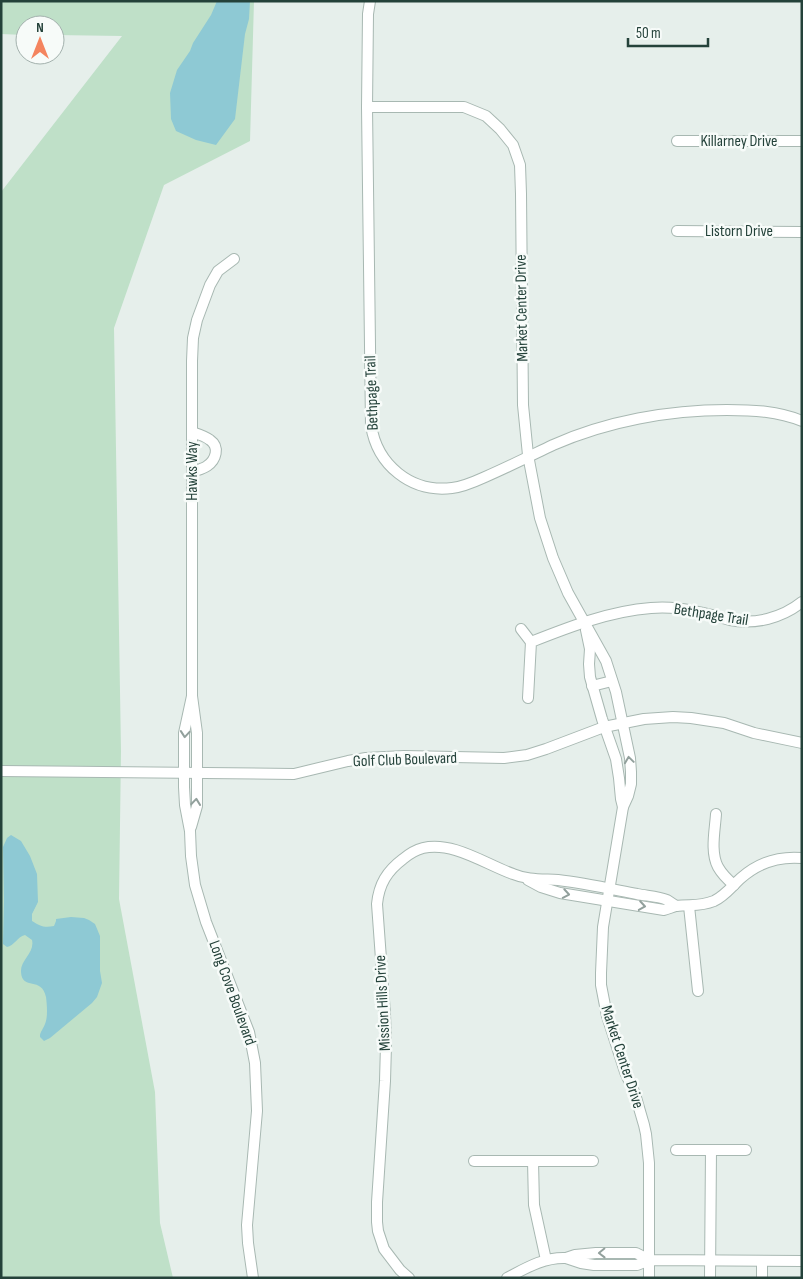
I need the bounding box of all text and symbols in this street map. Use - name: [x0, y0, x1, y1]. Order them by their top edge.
- north arrow: [15, 15, 65, 65]
- scale bar: [628, 15, 708, 47]
- text: N: [36, 19, 44, 36]
- text: 50 m: [636, 24, 661, 43]
- street label: Killarney Drive: [701, 132, 777, 151]
- street label: Listorn Drive: [705, 222, 773, 241]
- street label: Market Center Drive: [512, 254, 532, 362]
- street label: Bethpage Trail: [361, 355, 383, 431]
- street label: Hawks Way: [183, 441, 202, 501]
- street label: Bethpage Trail: [672, 600, 750, 630]
- one-way arrow: [180, 730, 191, 738]
- street label: Golf Club Boulevard: [353, 749, 457, 771]
- one-way arrow: [625, 755, 635, 764]
- one-way arrow: [190, 798, 201, 806]
- one-way arrow: [561, 888, 570, 898]
- one-way arrow: [638, 901, 646, 911]
- street label: Long Cove Boulevard: [204, 938, 260, 1048]
- street label: Mission Hills Drive: [371, 955, 395, 1051]
- street label: Market Center Drive: [596, 1003, 648, 1111]
- one-way arrow: [598, 1248, 606, 1258]

